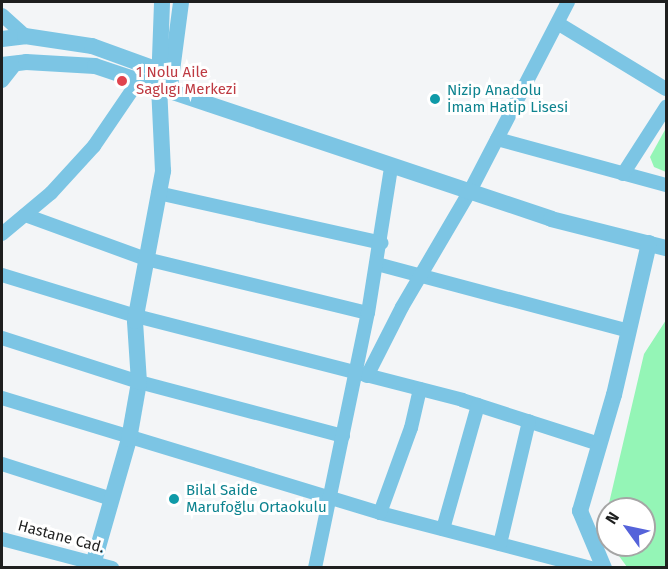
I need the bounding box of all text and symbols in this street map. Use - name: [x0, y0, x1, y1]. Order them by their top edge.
- place label: 1 Nolu Aile Saglıgı Merkezi: [136, 63, 237, 98]
- marker: 1 Nolu Aile Saglıgı Merkezi: [113, 72, 131, 90]
- place label: Nizip Anadolu İmam Hatip Lisesi: [447, 81, 568, 116]
- marker: Nizip Anadolu İmam Hatip Lisesi: [428, 92, 442, 106]
- place label: Bilal Saide Marufoğlu Ortaokulu: [186, 481, 327, 516]
- marker: Bilal Saide Marufoğlu Ortaokulu: [167, 492, 181, 506]
- north arrow: [596, 497, 656, 557]
- text: N: [601, 508, 623, 528]
- street label: Hastane Cad.: [16, 517, 106, 557]

